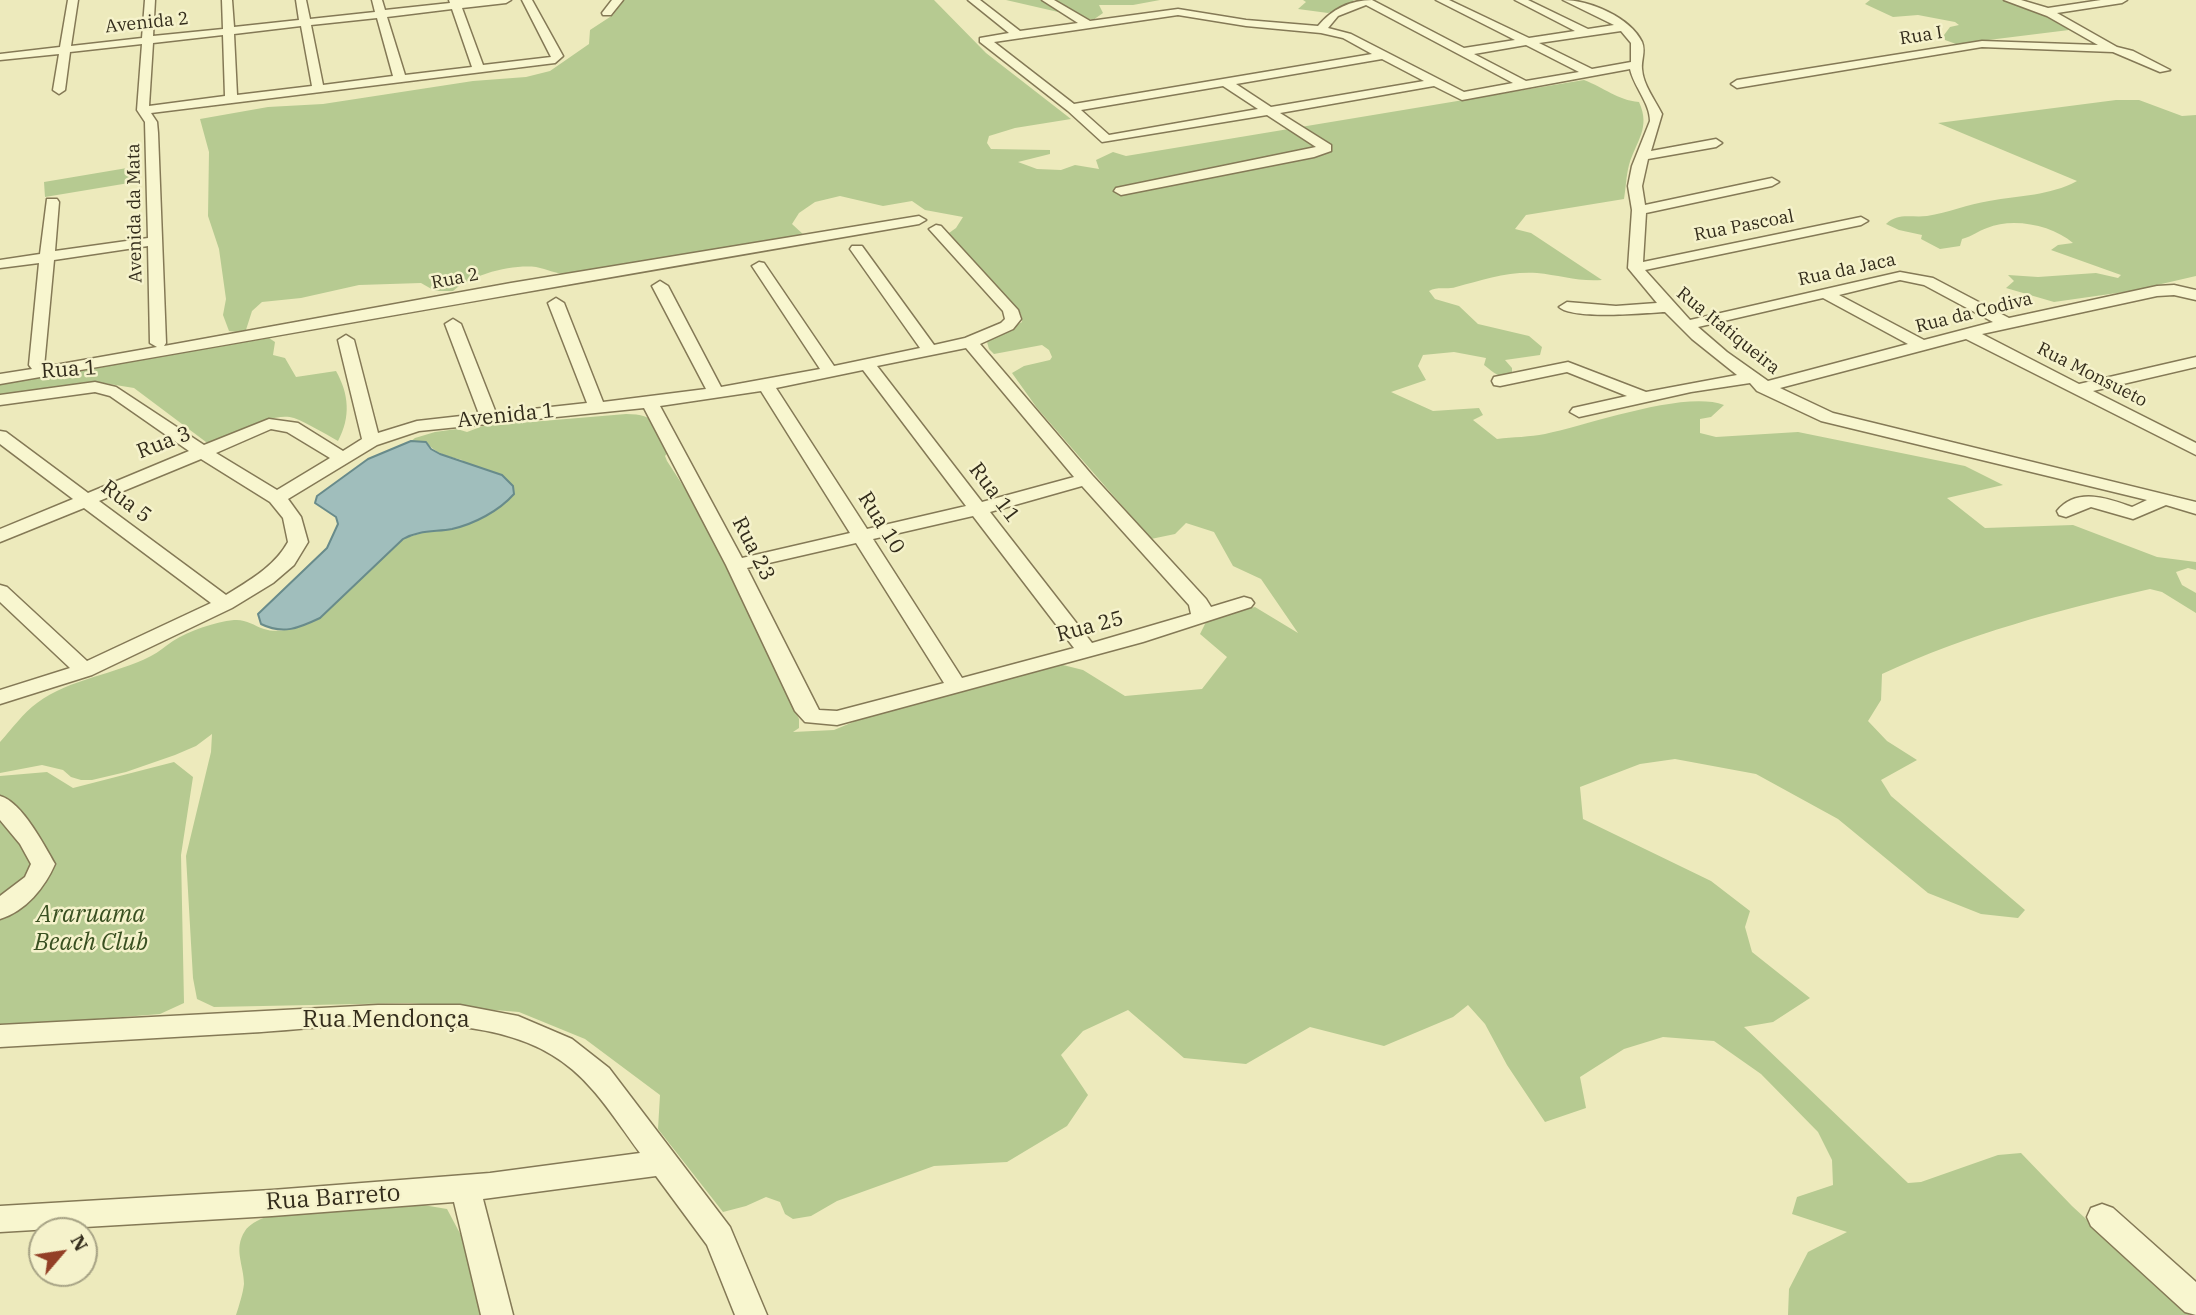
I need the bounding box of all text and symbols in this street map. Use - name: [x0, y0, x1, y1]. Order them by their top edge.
- street label: Avenida 2: [104, 8, 190, 38]
- street label: Rua I: [1898, 22, 1944, 50]
- street label: Avenida da Mata: [123, 143, 147, 283]
- street label: Rua Pascoal: [1692, 206, 1796, 246]
- street label: Rua da Jaca: [1796, 249, 1898, 291]
- street label: Rua 2: [429, 264, 481, 294]
- street label: Rua Itatiqueira: [1672, 283, 1784, 379]
- street label: Rua da Codiva: [1913, 288, 2035, 338]
- street label: Rua Monsueto: [2033, 338, 2151, 412]
- street label: Rua 1: [40, 355, 98, 385]
- street label: Avenida 1: [456, 398, 556, 434]
- street label: Rua 3: [133, 421, 195, 465]
- street label: Rua 11: [963, 458, 1025, 528]
- street label: Rua 5: [96, 475, 156, 529]
- street label: Rua 10: [852, 487, 910, 559]
- street label: Rua 23: [726, 513, 780, 585]
- street label: Rua 25: [1054, 606, 1126, 648]
- park label: Araruama Beach Club: [34, 901, 148, 957]
- street label: Rua Mendonça: [302, 1006, 470, 1034]
- street label: Rua Barreto: [265, 1179, 401, 1217]
- north arrow: [28, 1217, 98, 1287]
- text: N: [65, 1230, 94, 1255]

